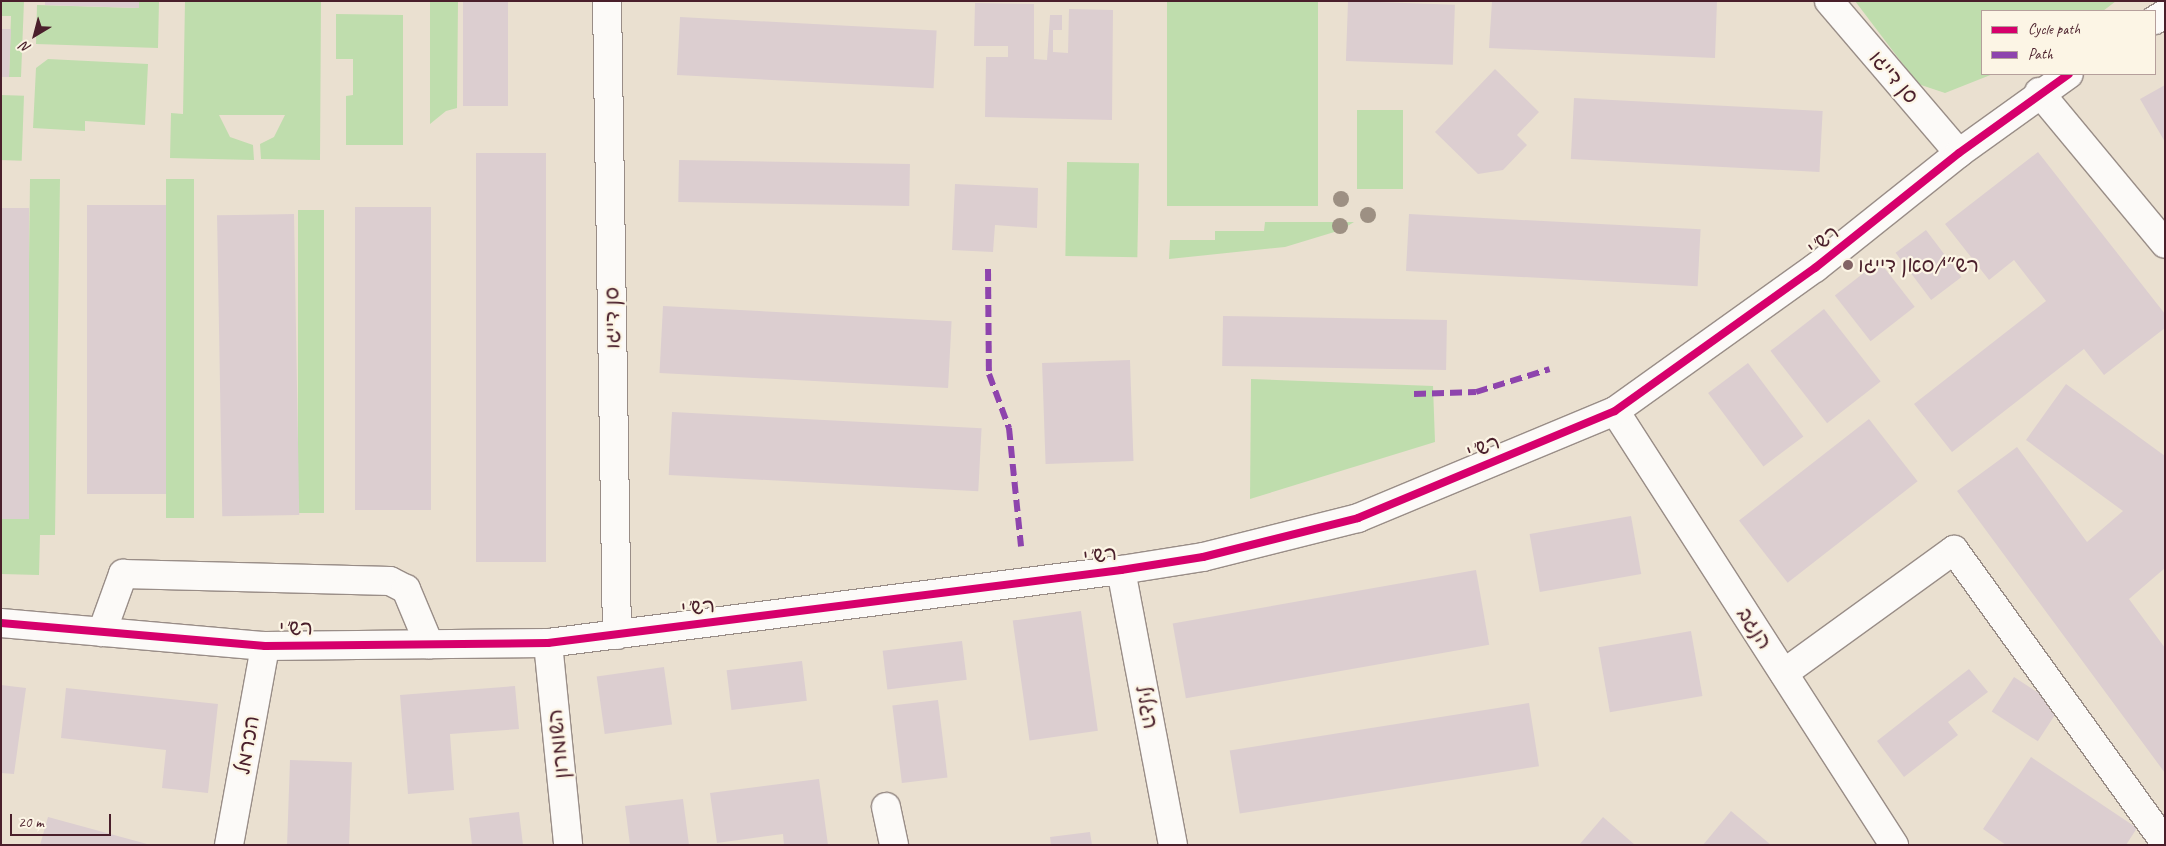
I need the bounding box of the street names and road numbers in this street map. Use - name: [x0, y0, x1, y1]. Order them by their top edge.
- street label: סן דייגו: [1864, 45, 1924, 109]
- street label: רש"י: [1802, 220, 1844, 260]
- street label: סן דייגו: [599, 287, 625, 349]
- street label: רש"י: [1463, 429, 1503, 465]
- street label: רש"י: [1082, 540, 1118, 570]
- street label: רש"י: [680, 592, 716, 622]
- street label: הנגב: [1732, 602, 1778, 654]
- street label: רש"י: [279, 615, 313, 641]
- street label: הגליל: [1130, 683, 1164, 731]
- street label: השומרון: [542, 708, 574, 780]
- street label: הכרמל: [229, 713, 265, 777]

